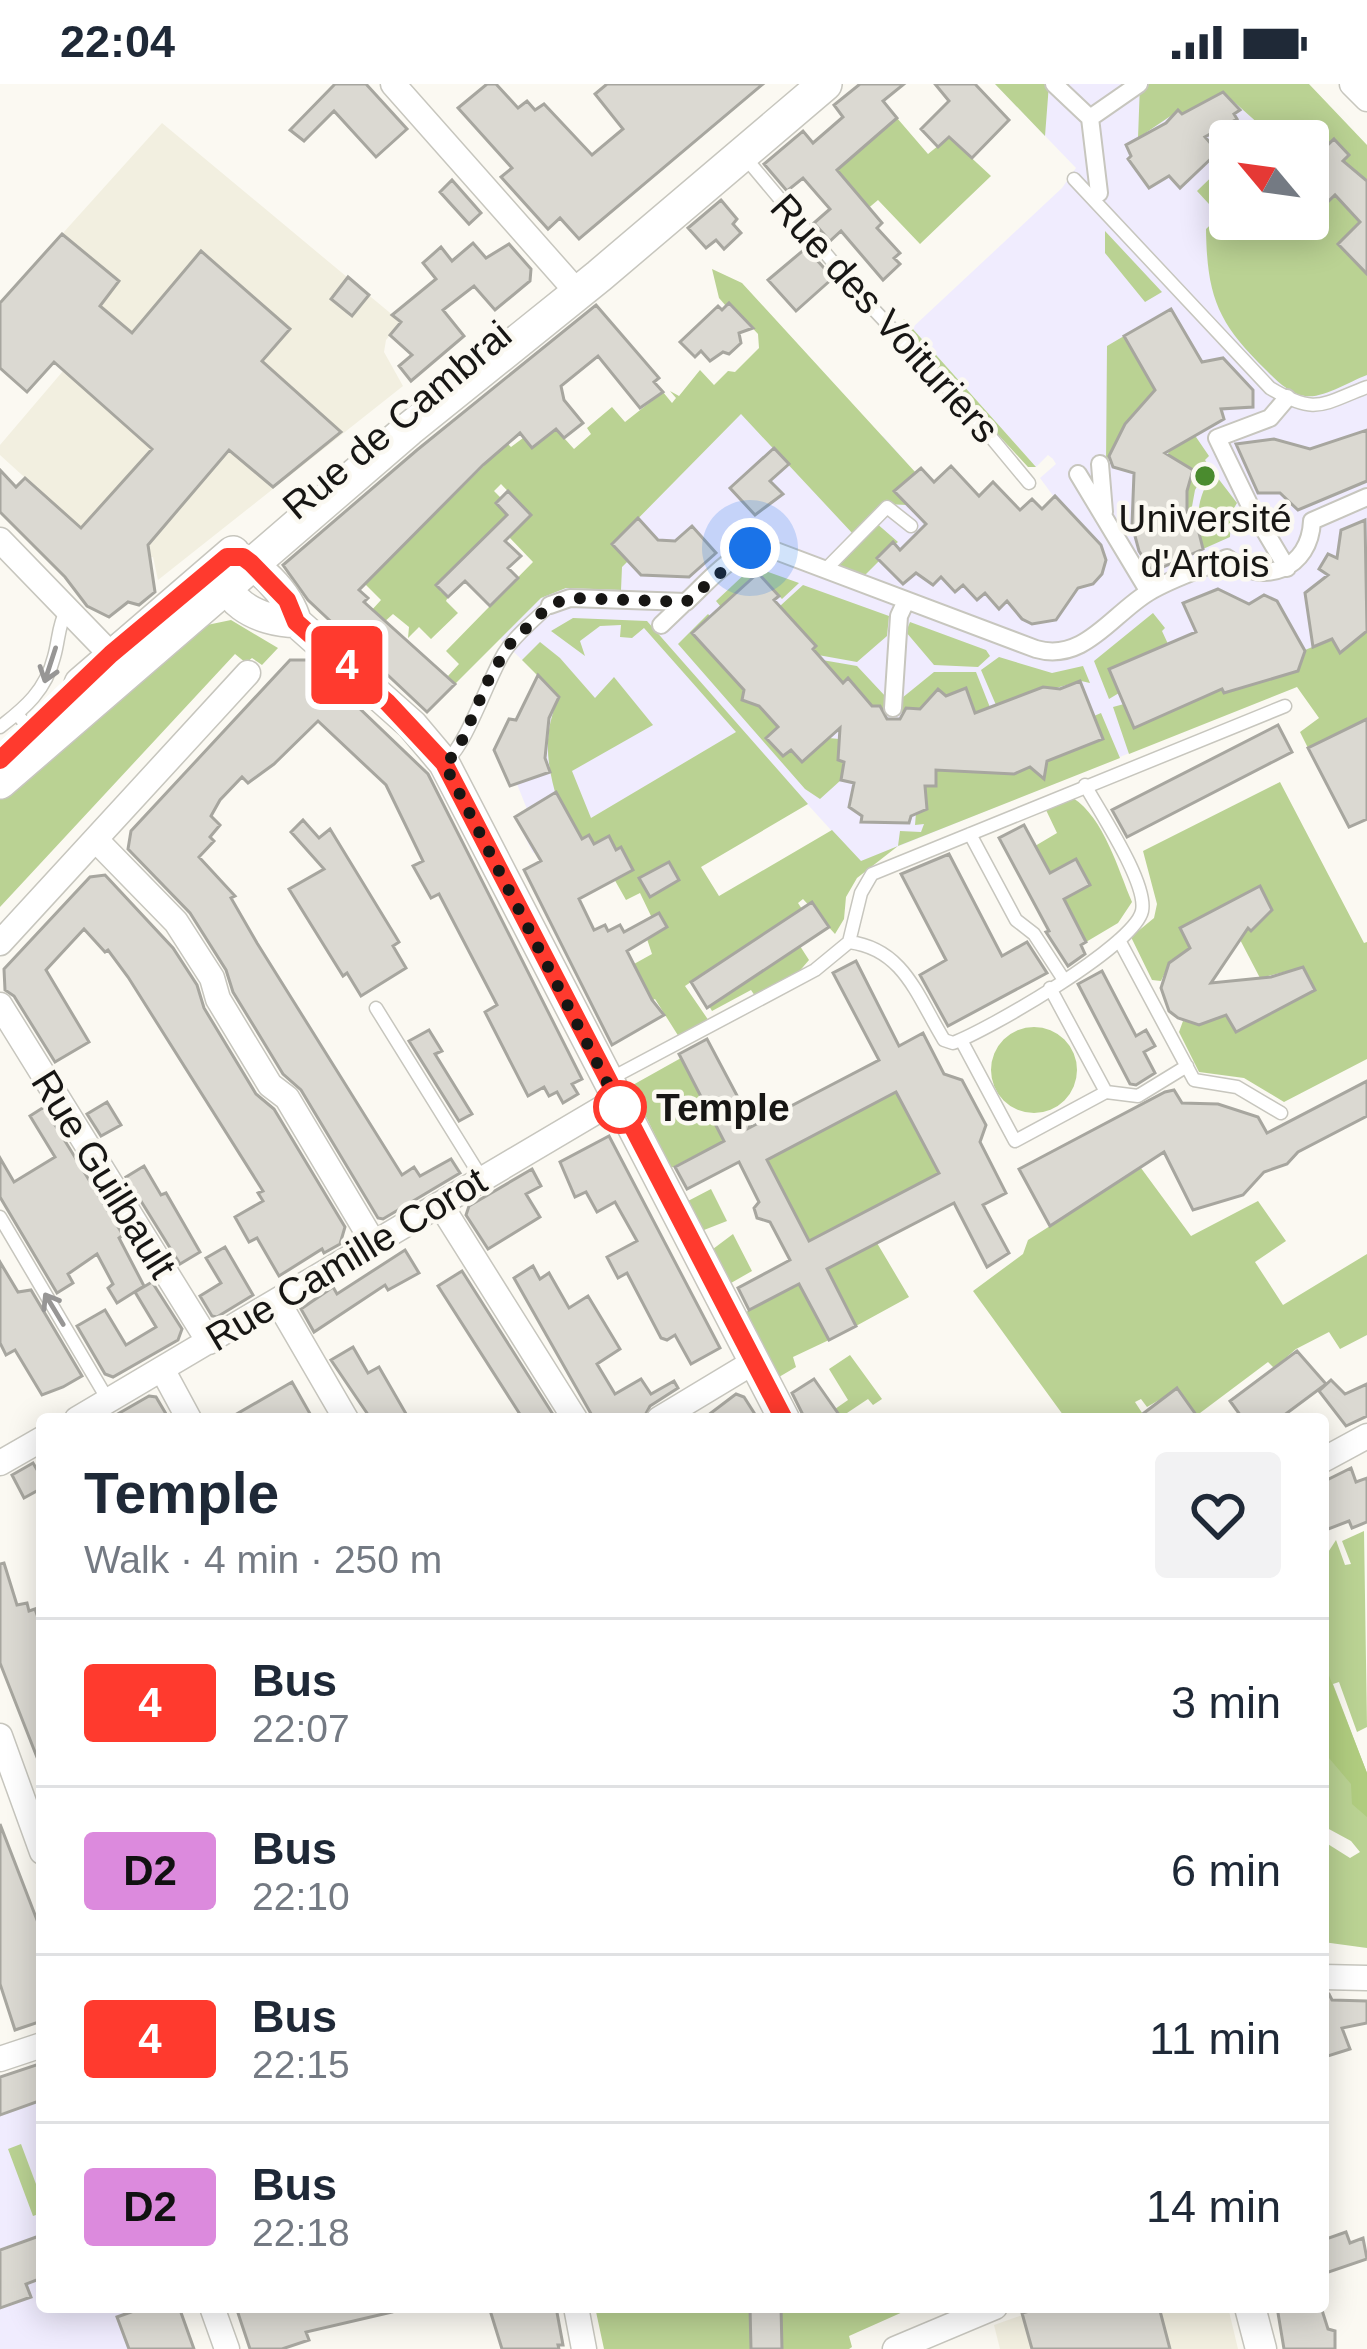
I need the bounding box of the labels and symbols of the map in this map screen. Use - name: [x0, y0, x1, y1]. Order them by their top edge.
- north arrow: [1209, 120, 1329, 240]
- street label: Rue des Voituriers: [762, 185, 1008, 451]
- street label: Rue de Cambrai: [274, 312, 520, 528]
- marker: Université d'Artois: [1192, 463, 1218, 489]
- place label: Université d'Artois: [1118, 497, 1292, 585]
- your location: [720, 518, 780, 578]
- line badge: 4: [308, 626, 386, 704]
- one-way arrow: [38, 645, 60, 683]
- street label: Rue Guilbault: [23, 1062, 185, 1286]
- marker: Temple: [595, 1082, 645, 1132]
- place label: Temple: [656, 1086, 790, 1129]
- street label: Rue Camille Corot: [198, 1158, 494, 1359]
- one-way arrow: [42, 1292, 66, 1327]

